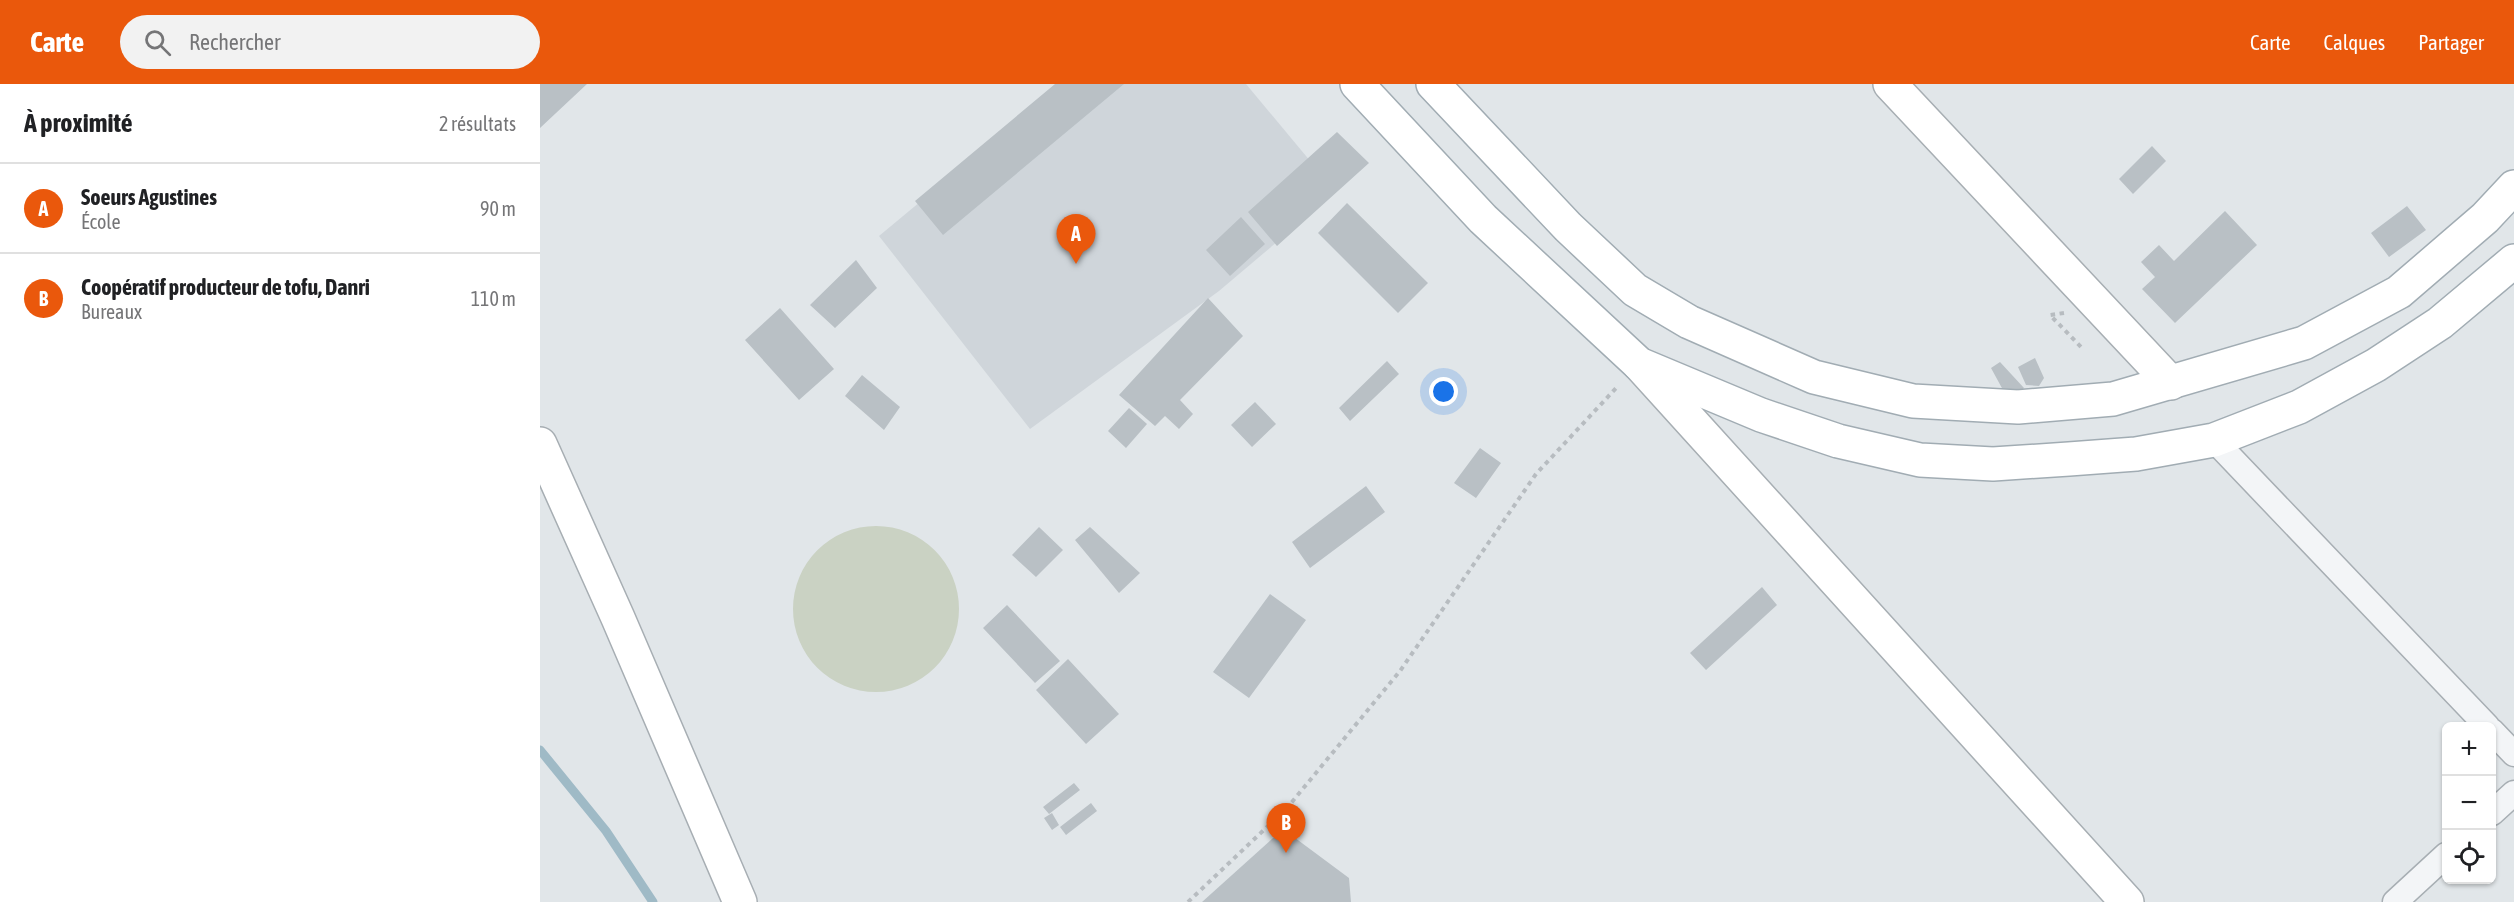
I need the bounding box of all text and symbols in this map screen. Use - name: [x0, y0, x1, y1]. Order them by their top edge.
- search box: [120, 15, 540, 69]
- text: Carte: [30, 26, 84, 58]
- icon: search: [141, 26, 174, 59]
- text: Rechercher: [189, 29, 281, 55]
- text: Carte: [2250, 30, 2291, 54]
- text: Calques: [2324, 30, 2385, 54]
- text: Partager: [2418, 30, 2484, 54]
- text: À proximité: [24, 108, 132, 138]
- text: 2 résultats: [439, 112, 516, 135]
- text: Soeurs Agustines: [81, 184, 217, 210]
- text: A: [39, 197, 48, 220]
- text: 90 m: [480, 197, 516, 220]
- text: École: [81, 210, 121, 233]
- pin: A: [1056, 214, 1096, 264]
- text: Coopératif producteur de tofu, Danri: [81, 274, 370, 300]
- text: B: [39, 287, 48, 310]
- text: 110 m: [471, 287, 516, 310]
- text: Bureaux: [81, 300, 142, 323]
- your location: [1429, 377, 1458, 406]
- map controls: [2442, 722, 2496, 884]
- button: +: [2442, 722, 2496, 776]
- button: −: [2442, 776, 2496, 830]
- pin: B: [1266, 804, 1306, 853]
- button: locate: [2442, 830, 2496, 884]

